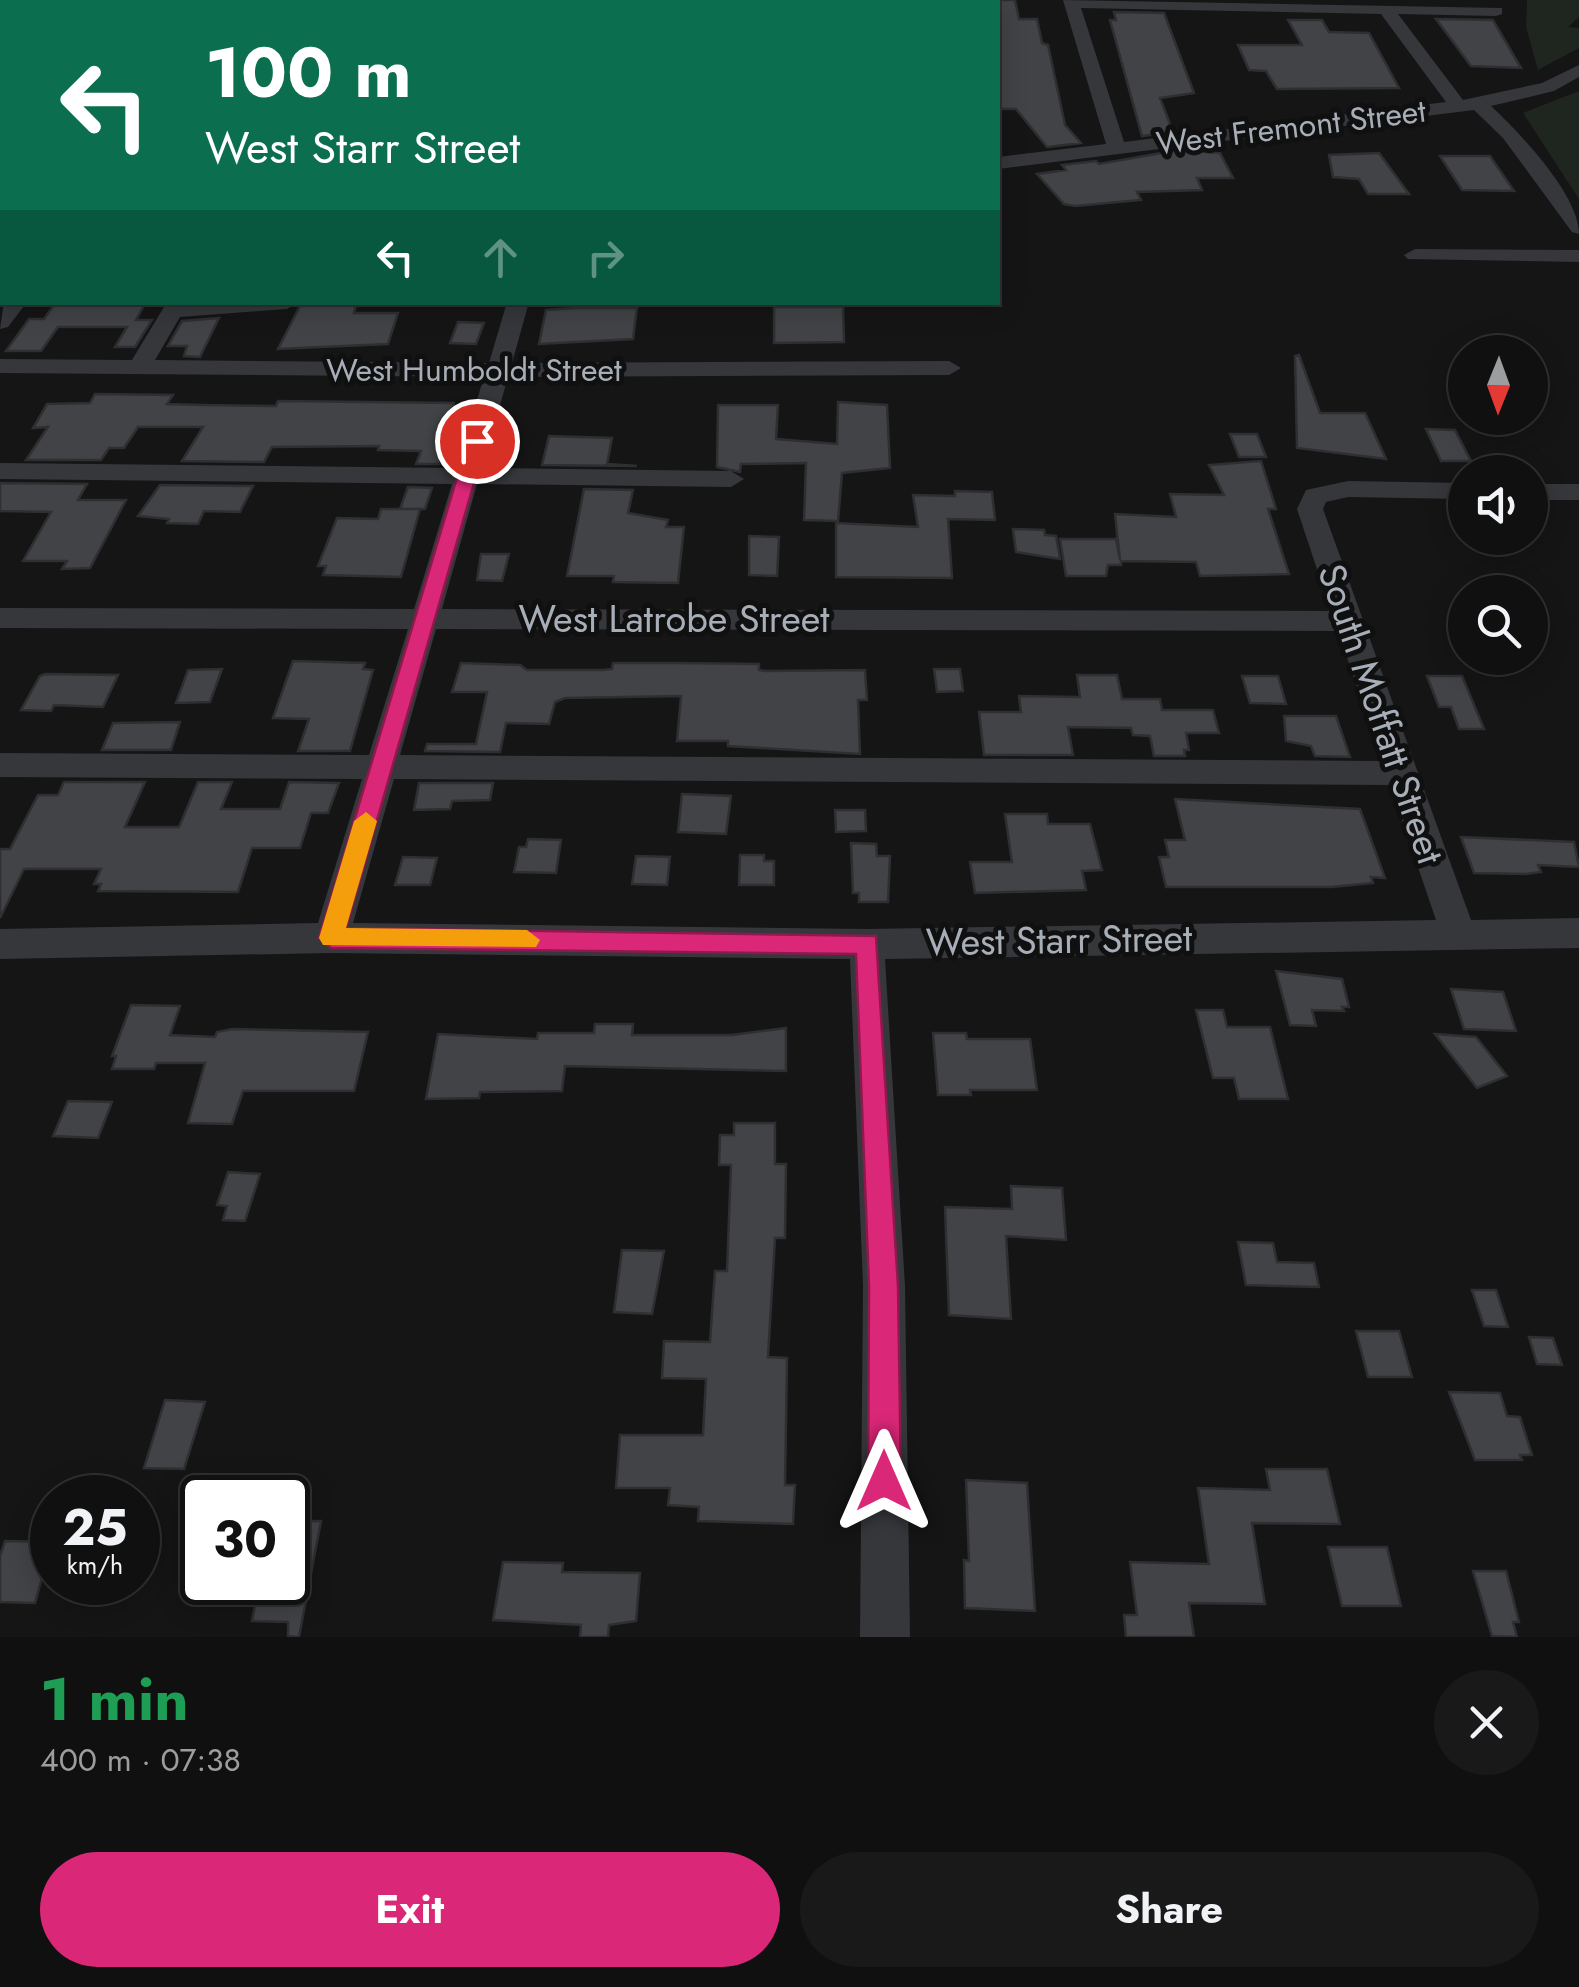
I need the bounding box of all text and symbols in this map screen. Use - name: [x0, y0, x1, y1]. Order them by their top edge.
- text: 100 m: [205, 22, 412, 123]
- icon: left: [40, 40, 170, 170]
- street label: West Fremont Street: [1154, 88, 1429, 166]
- text: West Starr Street: [205, 115, 520, 180]
- icon: left: [368, 230, 423, 285]
- icon: ahead: [473, 230, 528, 285]
- icon: right: [578, 230, 633, 285]
- north arrow: [1448, 335, 1548, 435]
- map controls: [1448, 335, 1548, 675]
- street label: West Humboldt Street: [326, 347, 622, 393]
- pin: [435, 399, 520, 484]
- icon: arrive: [450, 414, 505, 469]
- button: sound: [1448, 455, 1548, 555]
- street label: South Moffatt Street: [1304, 557, 1459, 871]
- button: search: [1448, 575, 1548, 675]
- street label: West Latrobe Street: [519, 591, 830, 646]
- street label: West Starr Street: [925, 910, 1193, 969]
- position arrow: [832, 1429, 936, 1533]
- speed limit sign: 30: [180, 1475, 310, 1605]
- text: 25: [62, 1491, 128, 1564]
- text: km/h: [67, 1547, 123, 1583]
- text: 1 min: [40, 1656, 189, 1743]
- button: close: [1434, 1670, 1539, 1775]
- text: 400 m · 07:38: [40, 1737, 241, 1783]
- button: Exit: [40, 1852, 780, 1967]
- button: Share: [800, 1852, 1539, 1967]

